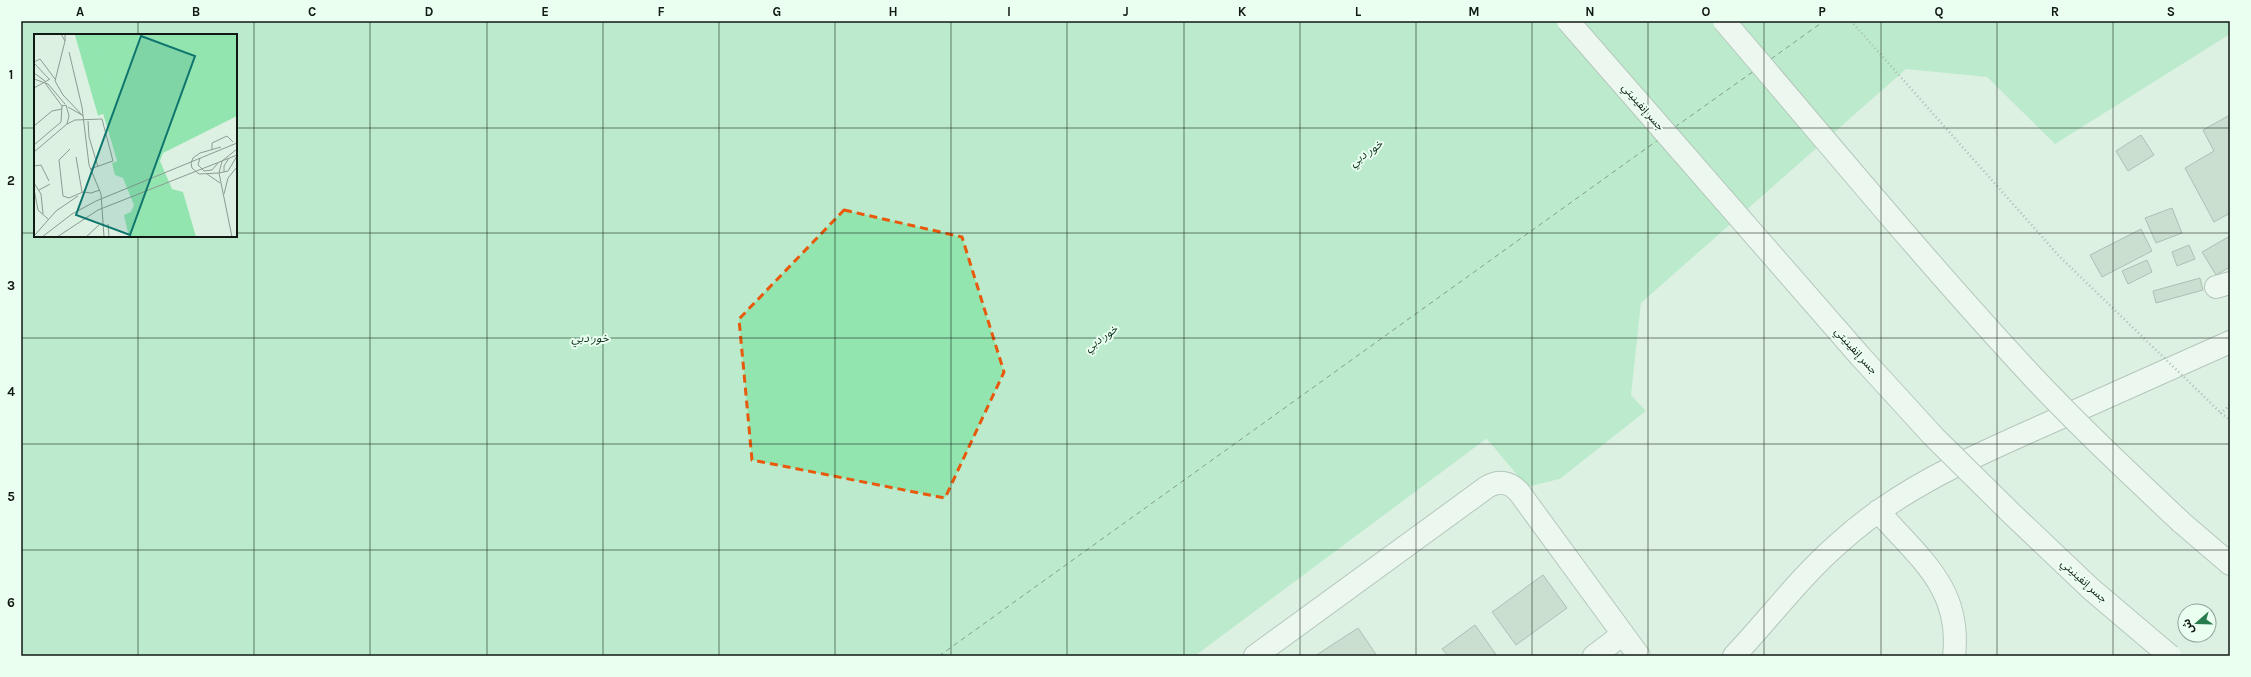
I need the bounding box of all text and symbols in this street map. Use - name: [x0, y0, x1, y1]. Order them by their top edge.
- text: A: [76, 4, 84, 19]
- text: B: [192, 4, 200, 19]
- text: C: [308, 4, 316, 19]
- text: D: [425, 4, 434, 19]
- text: E: [541, 4, 549, 19]
- text: F: [657, 4, 665, 19]
- text: G: [773, 4, 781, 19]
- text: H: [888, 4, 898, 19]
- text: I: [1007, 4, 1011, 19]
- text: J: [1123, 4, 1129, 19]
- text: K: [1238, 4, 1247, 19]
- text: L: [1355, 4, 1362, 19]
- text: M: [1468, 4, 1480, 19]
- text: N: [1585, 4, 1595, 19]
- text: O: [1702, 4, 1711, 19]
- text: P: [1818, 4, 1826, 19]
- text: Q: [1935, 4, 1944, 19]
- text: R: [2051, 4, 2059, 19]
- text: S: [2167, 4, 2175, 19]
- inset map: [34, 34, 237, 237]
- text: 1: [9, 67, 13, 82]
- street label: جسر إنفينيتي: [1617, 81, 1667, 135]
- water label: خور دبي: [1347, 136, 1388, 172]
- text: 2: [7, 173, 15, 188]
- text: 3: [7, 278, 15, 293]
- water label: خور دبي: [1082, 321, 1123, 357]
- street label: جسر إنفينيتي: [1830, 325, 1881, 379]
- water label: خور دبي: [571, 331, 610, 348]
- text: 4: [7, 384, 15, 399]
- text: 5: [7, 489, 15, 504]
- street label: جسر إنفينيتي: [2056, 557, 2110, 607]
- text: 6: [7, 595, 15, 610]
- north arrow: [2177, 603, 2217, 643]
- text: ش: [2179, 617, 2197, 636]

